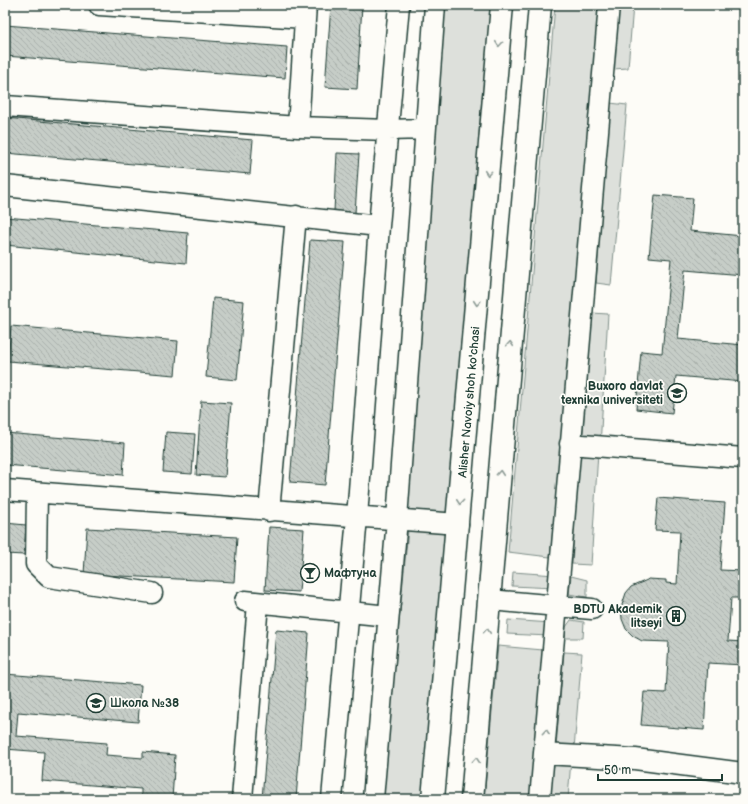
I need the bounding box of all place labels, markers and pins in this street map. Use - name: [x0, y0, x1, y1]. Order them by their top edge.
- place label: Buxoro davlat texnika universiteti: [560, 379, 663, 408]
- school or university icon: Buxoro davlat texnika universiteti: [666, 382, 688, 404]
- bar icon: Мафтуна: [299, 562, 321, 584]
- place label: Мафтуна: [324, 566, 378, 581]
- place label: BDTU Akademik litseyi: [573, 602, 663, 631]
- building icon: BDTU Akademik litseyi: [665, 605, 687, 627]
- school or university icon: Школа №38: [85, 692, 107, 714]
- place label: Школа №38: [110, 696, 179, 711]

